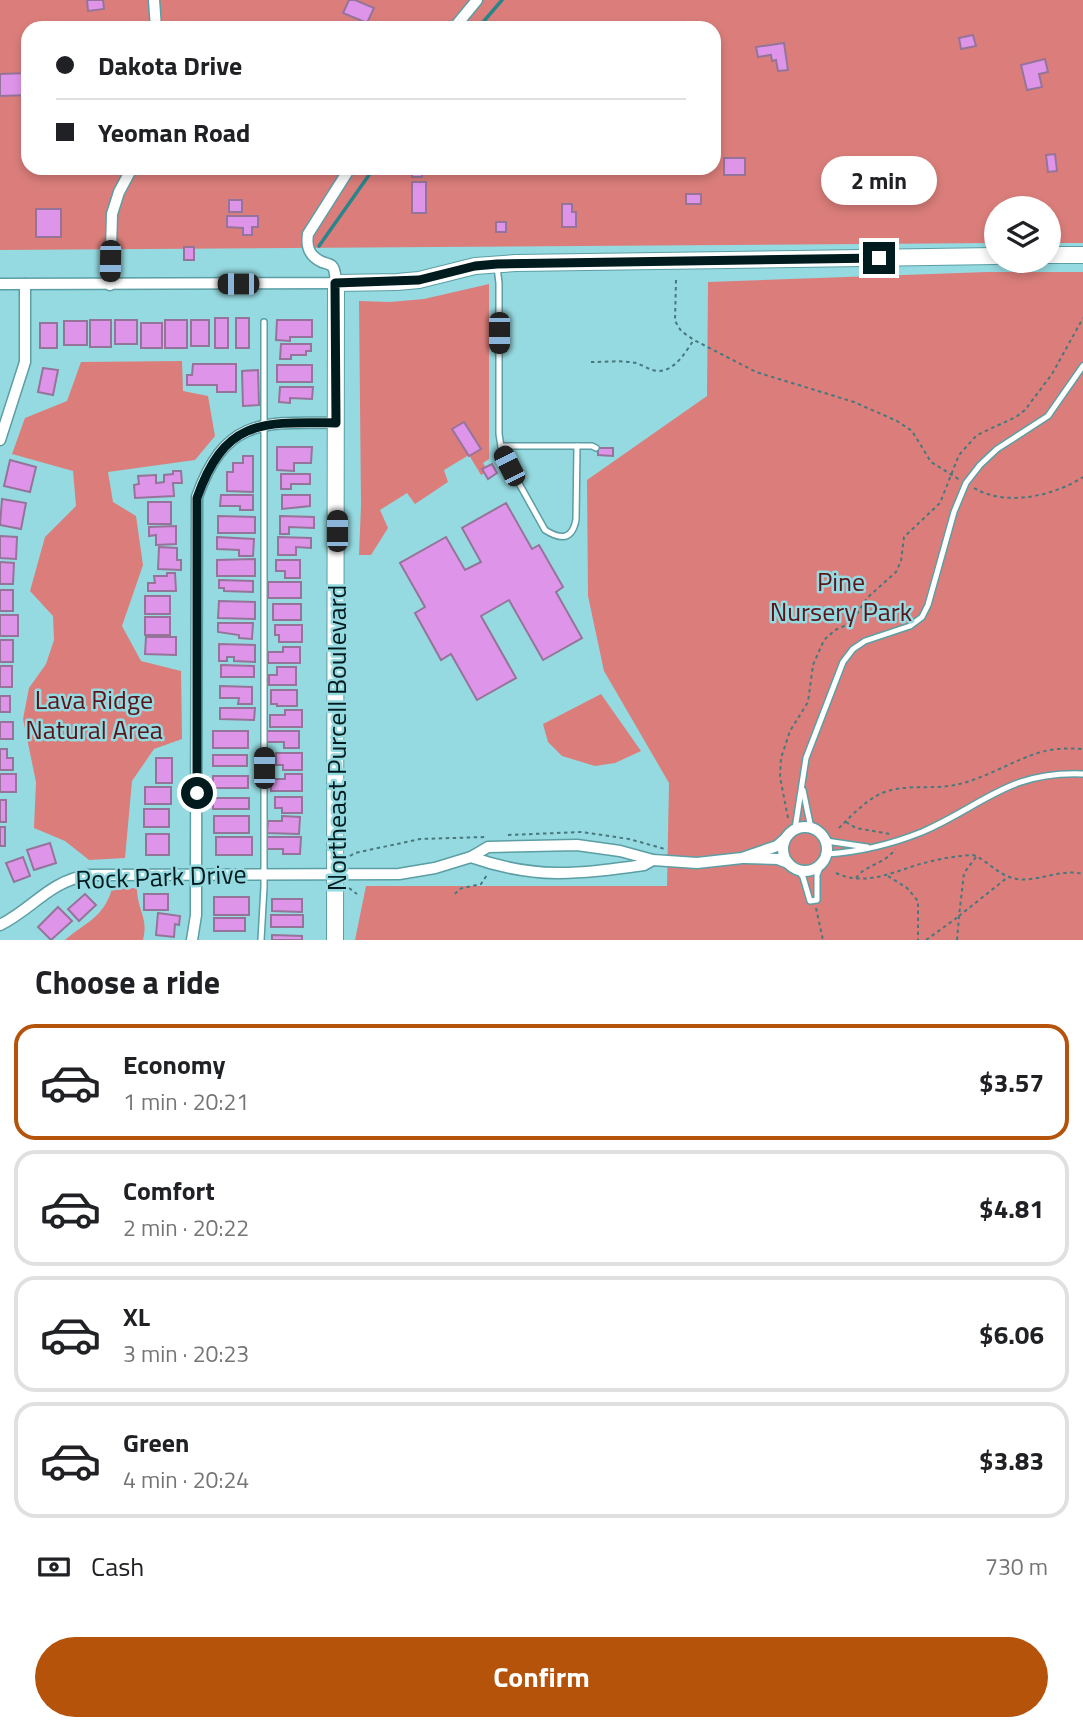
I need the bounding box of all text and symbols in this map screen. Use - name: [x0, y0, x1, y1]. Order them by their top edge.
- text: Dakota Drive: [98, 46, 242, 85]
- text: Yeoman Road: [98, 113, 250, 152]
- callout: 2 min: [821, 156, 937, 205]
- text: 2 min: [851, 163, 907, 198]
- map controls: [984, 196, 1061, 273]
- button: layers: [984, 196, 1061, 273]
- car: [100, 240, 121, 282]
- route end: [863, 242, 895, 274]
- car: [218, 274, 260, 295]
- car: [489, 312, 510, 354]
- car: [491, 443, 528, 489]
- car: [327, 510, 348, 552]
- park label: Pine Nursery Park: [770, 562, 912, 631]
- street label: Northeast Purcell Boulevard: [317, 585, 356, 891]
- park label: Lava Ridge Natural Area: [25, 680, 163, 749]
- car: [254, 747, 275, 789]
- route start: [181, 777, 213, 809]
- street label: Rock Park Drive: [75, 854, 247, 899]
- text: Choose a ride: [35, 958, 220, 1006]
- text: Economy: [123, 1045, 225, 1084]
- icon: car: [39, 1051, 102, 1114]
- text: $3.57: [979, 1063, 1044, 1102]
- text: 1 min · 20:21: [123, 1084, 249, 1119]
- text: Comfort: [123, 1171, 215, 1210]
- icon: car: [39, 1177, 102, 1240]
- text: $4.81: [979, 1189, 1044, 1228]
- text: 2 min · 20:22: [123, 1210, 249, 1245]
- text: XL: [123, 1297, 150, 1336]
- icon: car: [39, 1303, 102, 1366]
- text: $6.06: [979, 1315, 1044, 1354]
- text: 3 min · 20:23: [123, 1336, 249, 1371]
- text: Green: [123, 1423, 189, 1462]
- icon: car: [39, 1429, 102, 1492]
- text: $3.83: [979, 1441, 1044, 1480]
- text: 4 min · 20:24: [123, 1462, 249, 1497]
- text: Cash: [91, 1547, 144, 1586]
- icon: cash: [35, 1548, 73, 1586]
- text: 730 m: [985, 1549, 1048, 1584]
- button: Confirm: [35, 1637, 1048, 1717]

